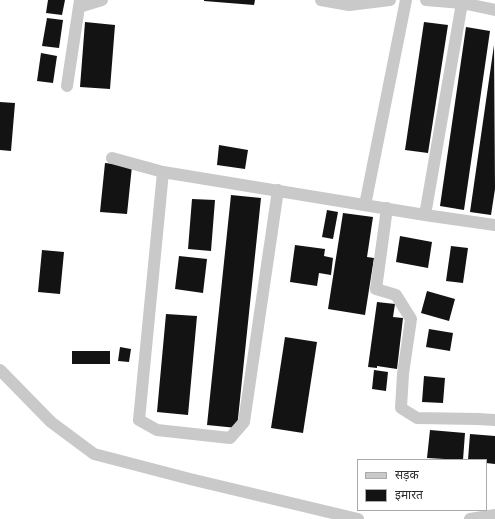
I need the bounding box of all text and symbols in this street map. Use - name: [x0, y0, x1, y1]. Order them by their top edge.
- legend: [357, 459, 487, 511]
- text: सड़क: [395, 467, 419, 483]
- text: इमारत: [395, 487, 423, 503]

